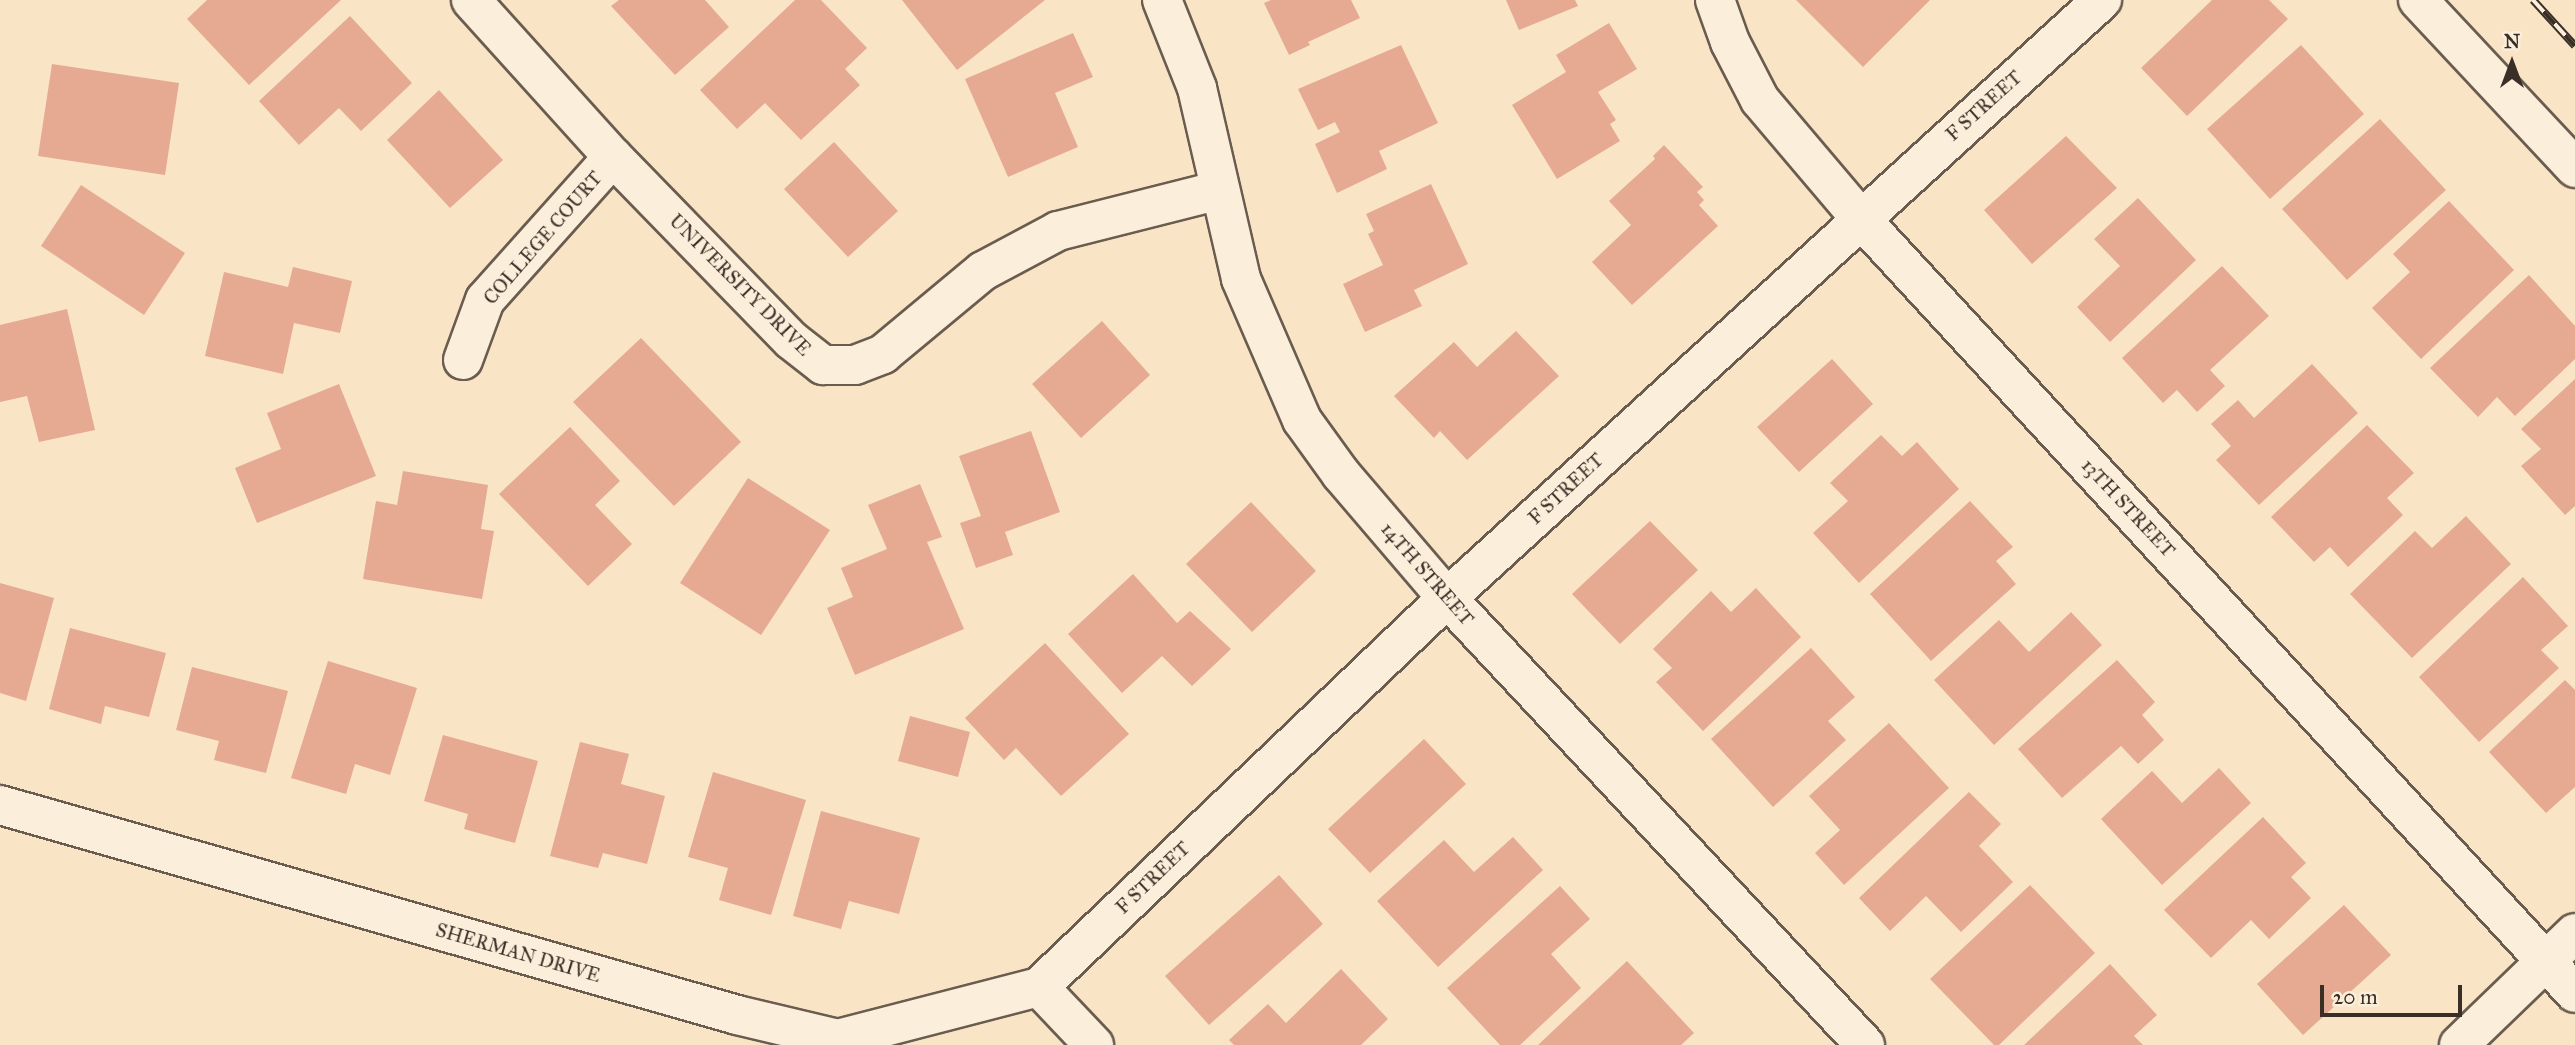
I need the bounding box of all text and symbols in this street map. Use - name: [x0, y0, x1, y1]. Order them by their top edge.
- north arrow: [2477, 28, 2547, 98]
- text: N: [2504, 30, 2520, 53]
- street label: F STREET: [1941, 66, 2027, 146]
- street label: COLLEGE COURT: [479, 167, 607, 309]
- street label: UNIVERSITY DRIVE: [664, 209, 816, 361]
- street label: F STREET: [1524, 449, 1608, 529]
- street label: 13TH STREET: [2077, 454, 2179, 562]
- street label: 14TH STREET: [1376, 518, 1478, 630]
- street label: F STREET: [1111, 837, 1195, 919]
- street label: SHERMAN DRIVE: [433, 919, 603, 987]
- scale bar: [2323, 972, 2465, 1016]
- text: 20 m: [2333, 984, 2378, 1010]

